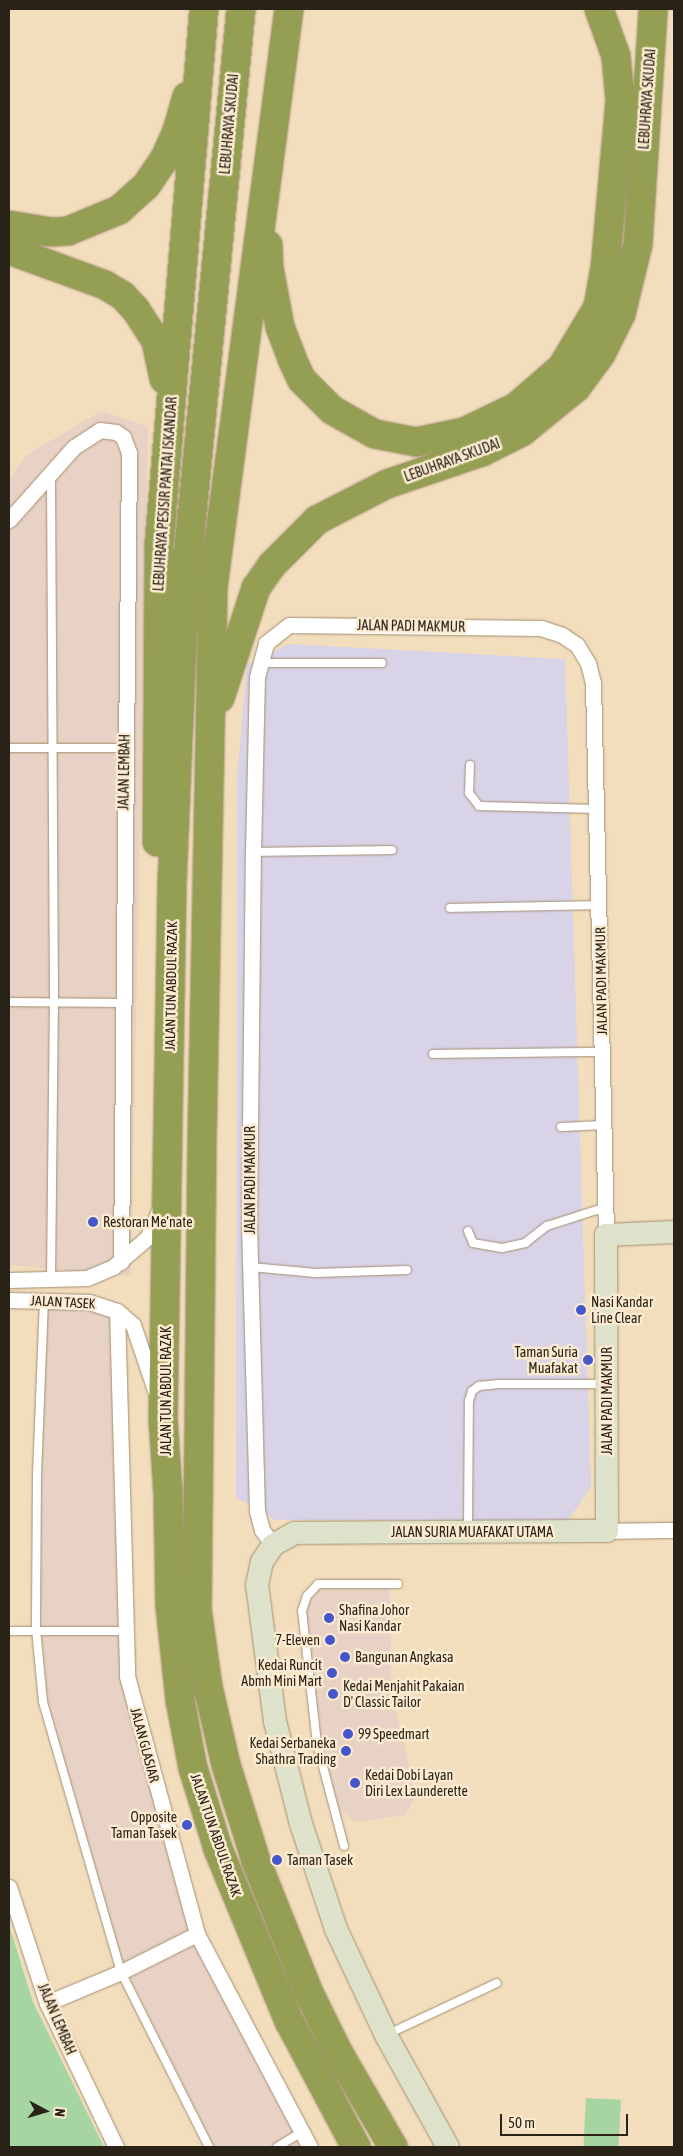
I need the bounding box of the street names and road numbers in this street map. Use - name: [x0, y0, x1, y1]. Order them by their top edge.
- street label: LEBUHRAYA SKUDAI: [635, 48, 659, 150]
- street label: LEBUHRAYA SKUDAI: [216, 73, 242, 175]
- street label: LEBUHRAYA PESISIR PANTAI ISKANDAR: [150, 396, 180, 592]
- street label: LEBUHRAYA SKUDAI: [402, 435, 502, 485]
- street label: JALAN PADI MAKMUR: [357, 617, 465, 635]
- street label: JALAN LEMBAH: [115, 734, 133, 810]
- street label: JALAN TUN ABDUL RAZAK: [161, 921, 181, 1051]
- street label: JALAN PADI MAKMUR: [592, 927, 610, 1035]
- street label: JALAN PADI MAKMUR: [242, 1126, 258, 1234]
- street label: JALAN TASEK: [30, 1292, 96, 1312]
- street label: JALAN TUN ABDUL RAZAK: [158, 1326, 174, 1456]
- street label: JALAN PADI MAKMUR: [599, 1347, 615, 1455]
- street label: JALAN SURIA MUAFAKAT UTAMA: [391, 1524, 553, 1540]
- street label: JALAN GLASIAR: [127, 1706, 163, 1784]
- street label: JALAN TUN ABDUL RAZAK: [187, 1771, 245, 1899]
- street label: JALAN LEMBAH: [34, 1981, 80, 2057]

